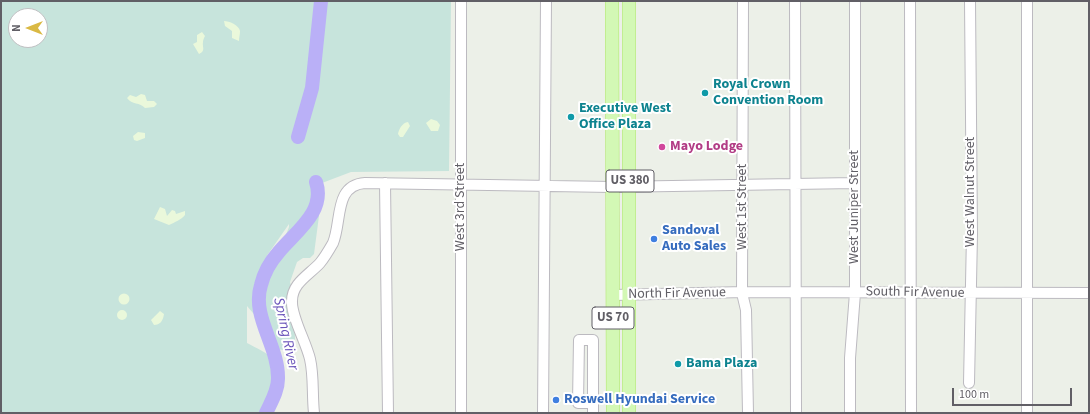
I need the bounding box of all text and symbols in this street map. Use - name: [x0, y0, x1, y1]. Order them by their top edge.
- north arrow: [8, 8, 48, 48]
- text: N: [9, 24, 24, 32]
- place label: Royal Crown Convention Room: [713, 77, 823, 110]
- marker: Royal Crown Convention Room: [700, 88, 710, 98]
- place label: Executive West Office Plaza: [579, 101, 671, 134]
- marker: Executive West Office Plaza: [566, 112, 576, 122]
- street label: West Walnut Street: [963, 137, 979, 247]
- place label: Mayo Lodge: [670, 139, 743, 155]
- marker: Mayo Lodge: [657, 142, 667, 152]
- street label: West Juniper Street: [847, 150, 863, 264]
- street label: West 3rd Street: [453, 163, 469, 251]
- street label: West 1st Street: [735, 164, 751, 250]
- road number: US 380: [606, 170, 654, 192]
- place label: Sandoval Auto Sales: [662, 223, 726, 256]
- marker: Sandoval Auto Sales: [649, 234, 659, 244]
- street label: South Fir Avenue: [865, 284, 965, 302]
- street label: North Fir Avenue: [628, 285, 726, 303]
- water label: Spring River: [269, 296, 301, 372]
- road number: US 70: [592, 307, 634, 329]
- place label: Bama Plaza: [686, 356, 757, 372]
- marker: Bama Plaza: [673, 359, 683, 369]
- scale bar: [954, 380, 1074, 406]
- text: 100 m: [959, 386, 989, 403]
- place label: Roswell Hyundai Service: [564, 392, 715, 408]
- marker: Roswell Hyundai Service: [551, 395, 561, 405]

